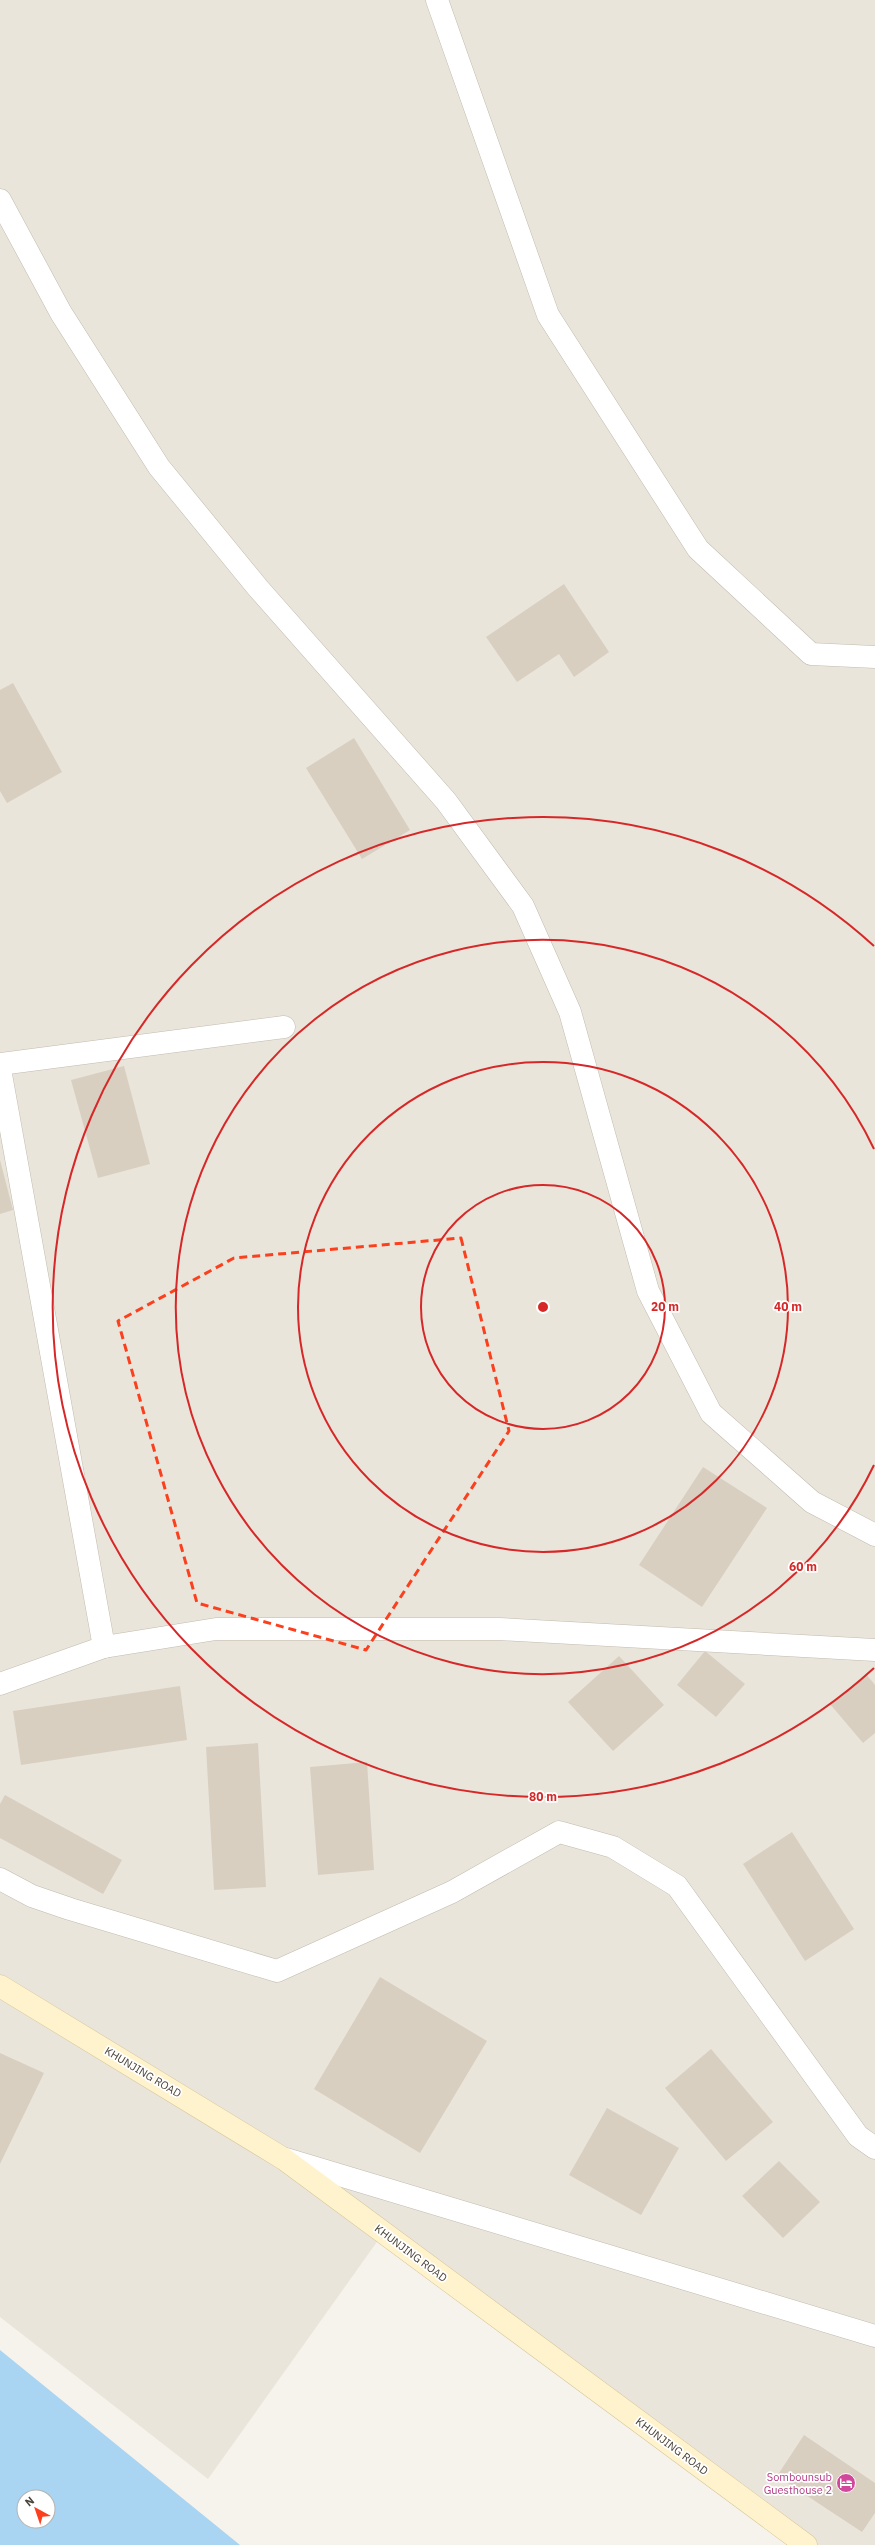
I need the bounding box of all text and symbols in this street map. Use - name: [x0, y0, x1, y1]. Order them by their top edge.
- text: 20 m: [651, 1299, 679, 1314]
- text: 40 m: [774, 1299, 802, 1314]
- centre of rings: [536, 1300, 550, 1314]
- text: 60 m: [789, 1559, 817, 1574]
- text: 80 m: [529, 1789, 557, 1804]
- street label: KHUNJING ROAD: [102, 2044, 184, 2100]
- street label: KHUNJING ROAD: [372, 2221, 450, 2285]
- street label: KHUNJING ROAD: [633, 2414, 711, 2478]
- place label: Sombounsub Guesthouse 2: [764, 2470, 832, 2497]
- hotel icon: Sombounsub Guesthouse 2: [835, 2472, 857, 2494]
- north arrow: [16, 2489, 56, 2529]
- text: N: [22, 2493, 37, 2509]

